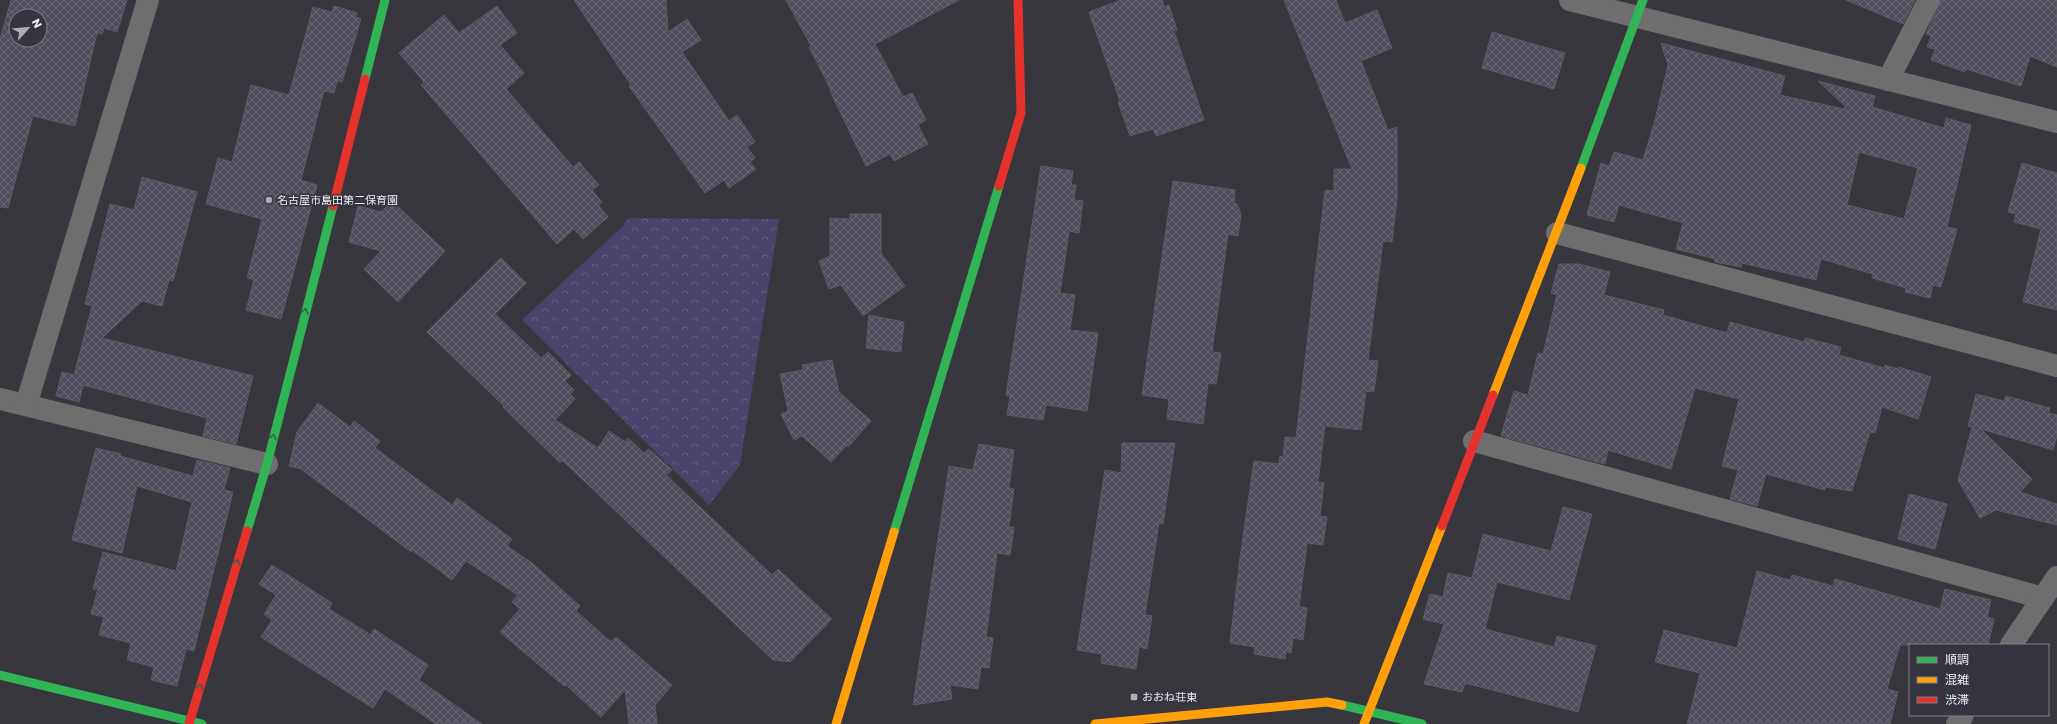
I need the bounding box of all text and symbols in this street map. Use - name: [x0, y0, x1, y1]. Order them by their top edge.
- north arrow: [8, 8, 48, 48]
- text: N: [28, 16, 46, 31]
- place label: 名古屋市島田第二保育園: [277, 192, 398, 208]
- marker: 名古屋市島田第二保育園: [264, 195, 274, 205]
- one-way arrow: [301, 308, 309, 315]
- one-way arrow: [269, 434, 277, 441]
- one-way arrow: [232, 559, 241, 566]
- legend: [1909, 644, 2049, 716]
- text: 順調: [1945, 651, 1969, 668]
- text: 混雑: [1945, 671, 1969, 688]
- one-way arrow: [195, 683, 204, 690]
- place label: おおね荘東: [1142, 689, 1197, 705]
- text: 渋滞: [1945, 691, 1969, 708]
- marker: おおね荘東: [1129, 692, 1139, 702]

